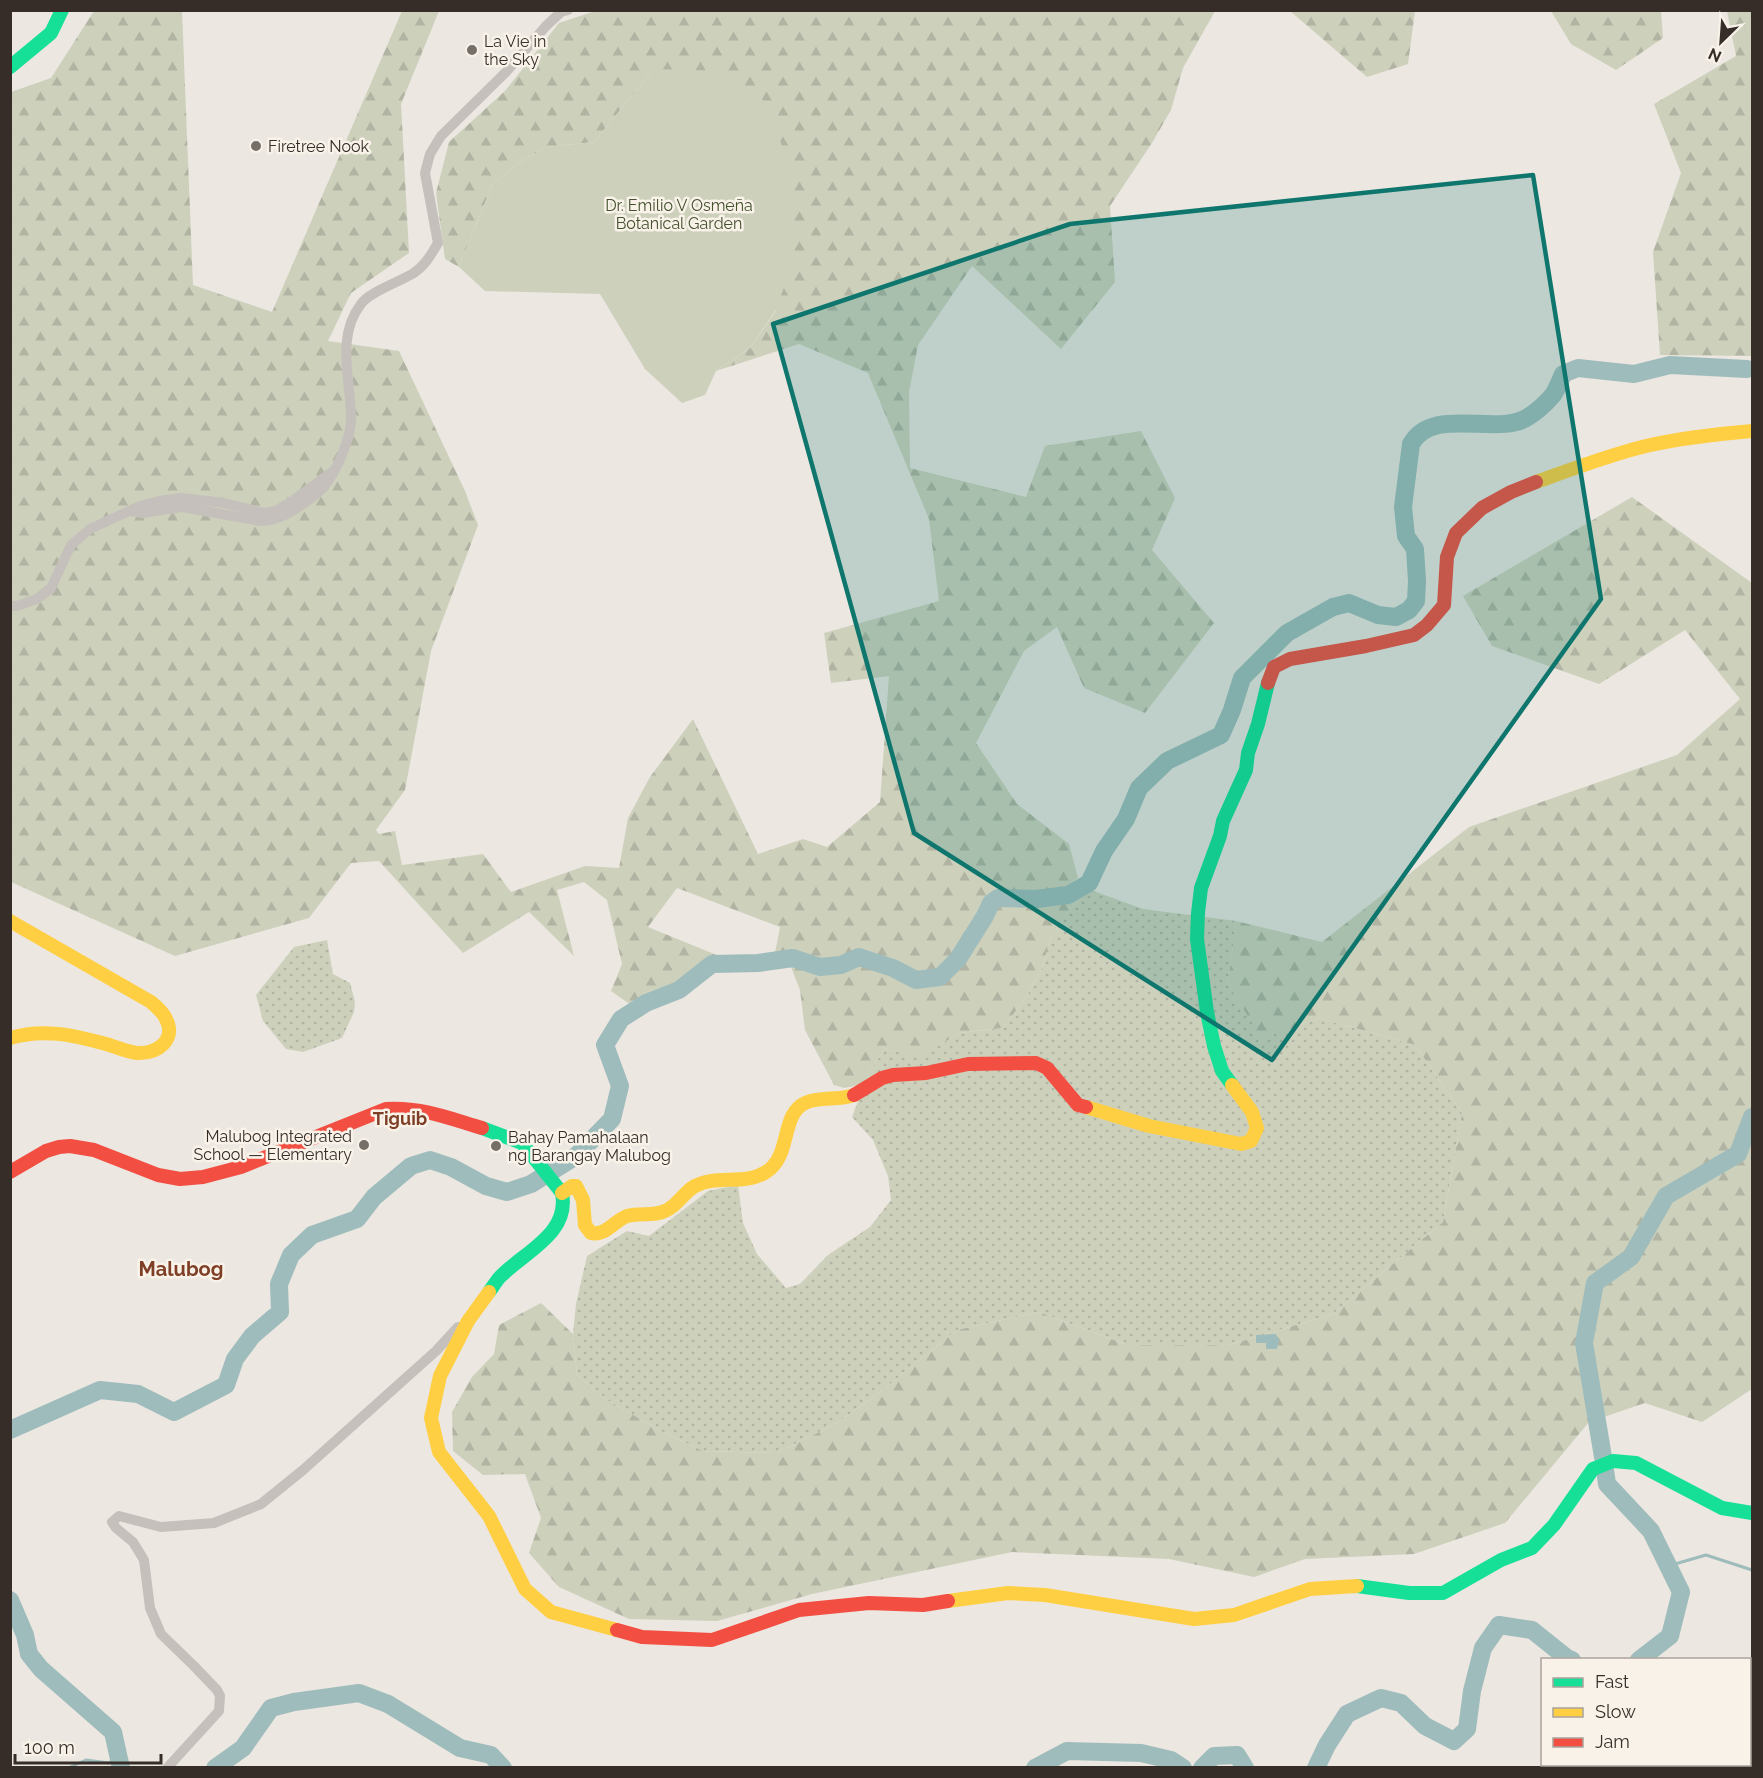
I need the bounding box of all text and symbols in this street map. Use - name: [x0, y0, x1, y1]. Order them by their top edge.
- north arrow: [1691, 12, 1751, 72]
- place label: La Vie in the Sky: [484, 32, 546, 69]
- marker: La Vie in the Sky: [465, 43, 479, 57]
- text: N: [1705, 44, 1724, 66]
- place label: Firetree Nook: [268, 137, 369, 156]
- marker: Firetree Nook: [249, 139, 263, 153]
- park label: Dr. Emilio V Osmeña Botanical Garden: [605, 196, 753, 233]
- district label: Tiguib: [373, 1108, 427, 1129]
- place label: Malubog Integrated School — Elementary: [193, 1127, 352, 1164]
- place label: Bahay Pamahalaan ng Barangay Malubog: [508, 1128, 671, 1165]
- marker: Malubog Integrated School — Elementary: [357, 1138, 371, 1152]
- marker: Bahay Pamahalaan ng Barangay Malubog: [489, 1139, 503, 1153]
- district label: Malubog: [139, 1257, 223, 1281]
- legend: [1541, 1658, 1751, 1766]
- text: Fast: [1595, 1671, 1629, 1692]
- text: Slow: [1595, 1701, 1636, 1722]
- scale bar: [15, 1727, 160, 1765]
- text: Jam: [1595, 1731, 1630, 1752]
- text: 100 m: [24, 1737, 75, 1758]

